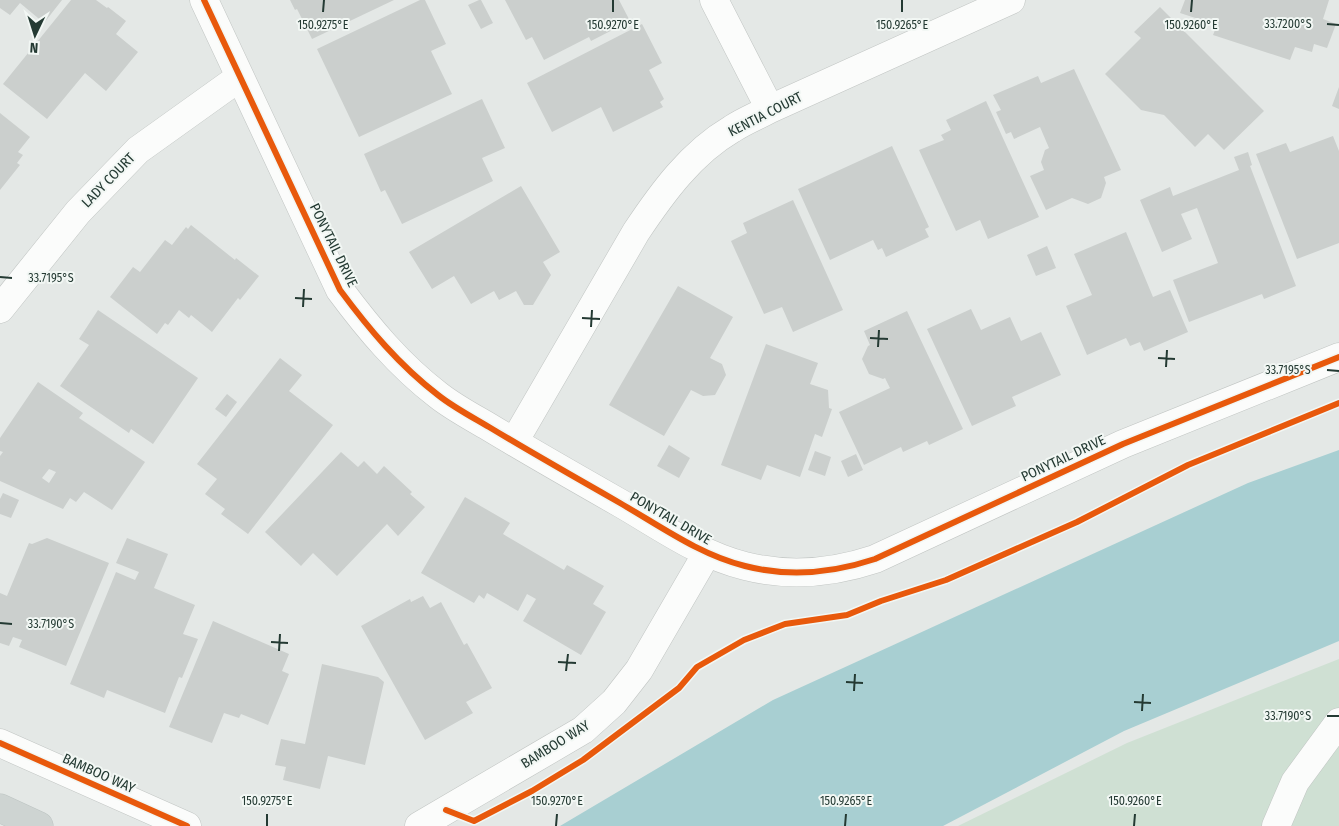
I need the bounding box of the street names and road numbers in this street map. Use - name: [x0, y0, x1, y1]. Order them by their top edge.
- street label: KENTIA COURT: [725, 88, 806, 140]
- street label: LADY COURT: [78, 149, 139, 211]
- street label: PONYTAIL DRIVE: [306, 201, 361, 290]
- street label: PONYTAIL DRIVE: [1018, 431, 1108, 485]
- street label: PONYTAIL DRIVE: [627, 488, 715, 549]
- street label: BAMBOO WAY: [518, 717, 593, 772]
- street label: BAMBOO WAY: [60, 750, 138, 797]

